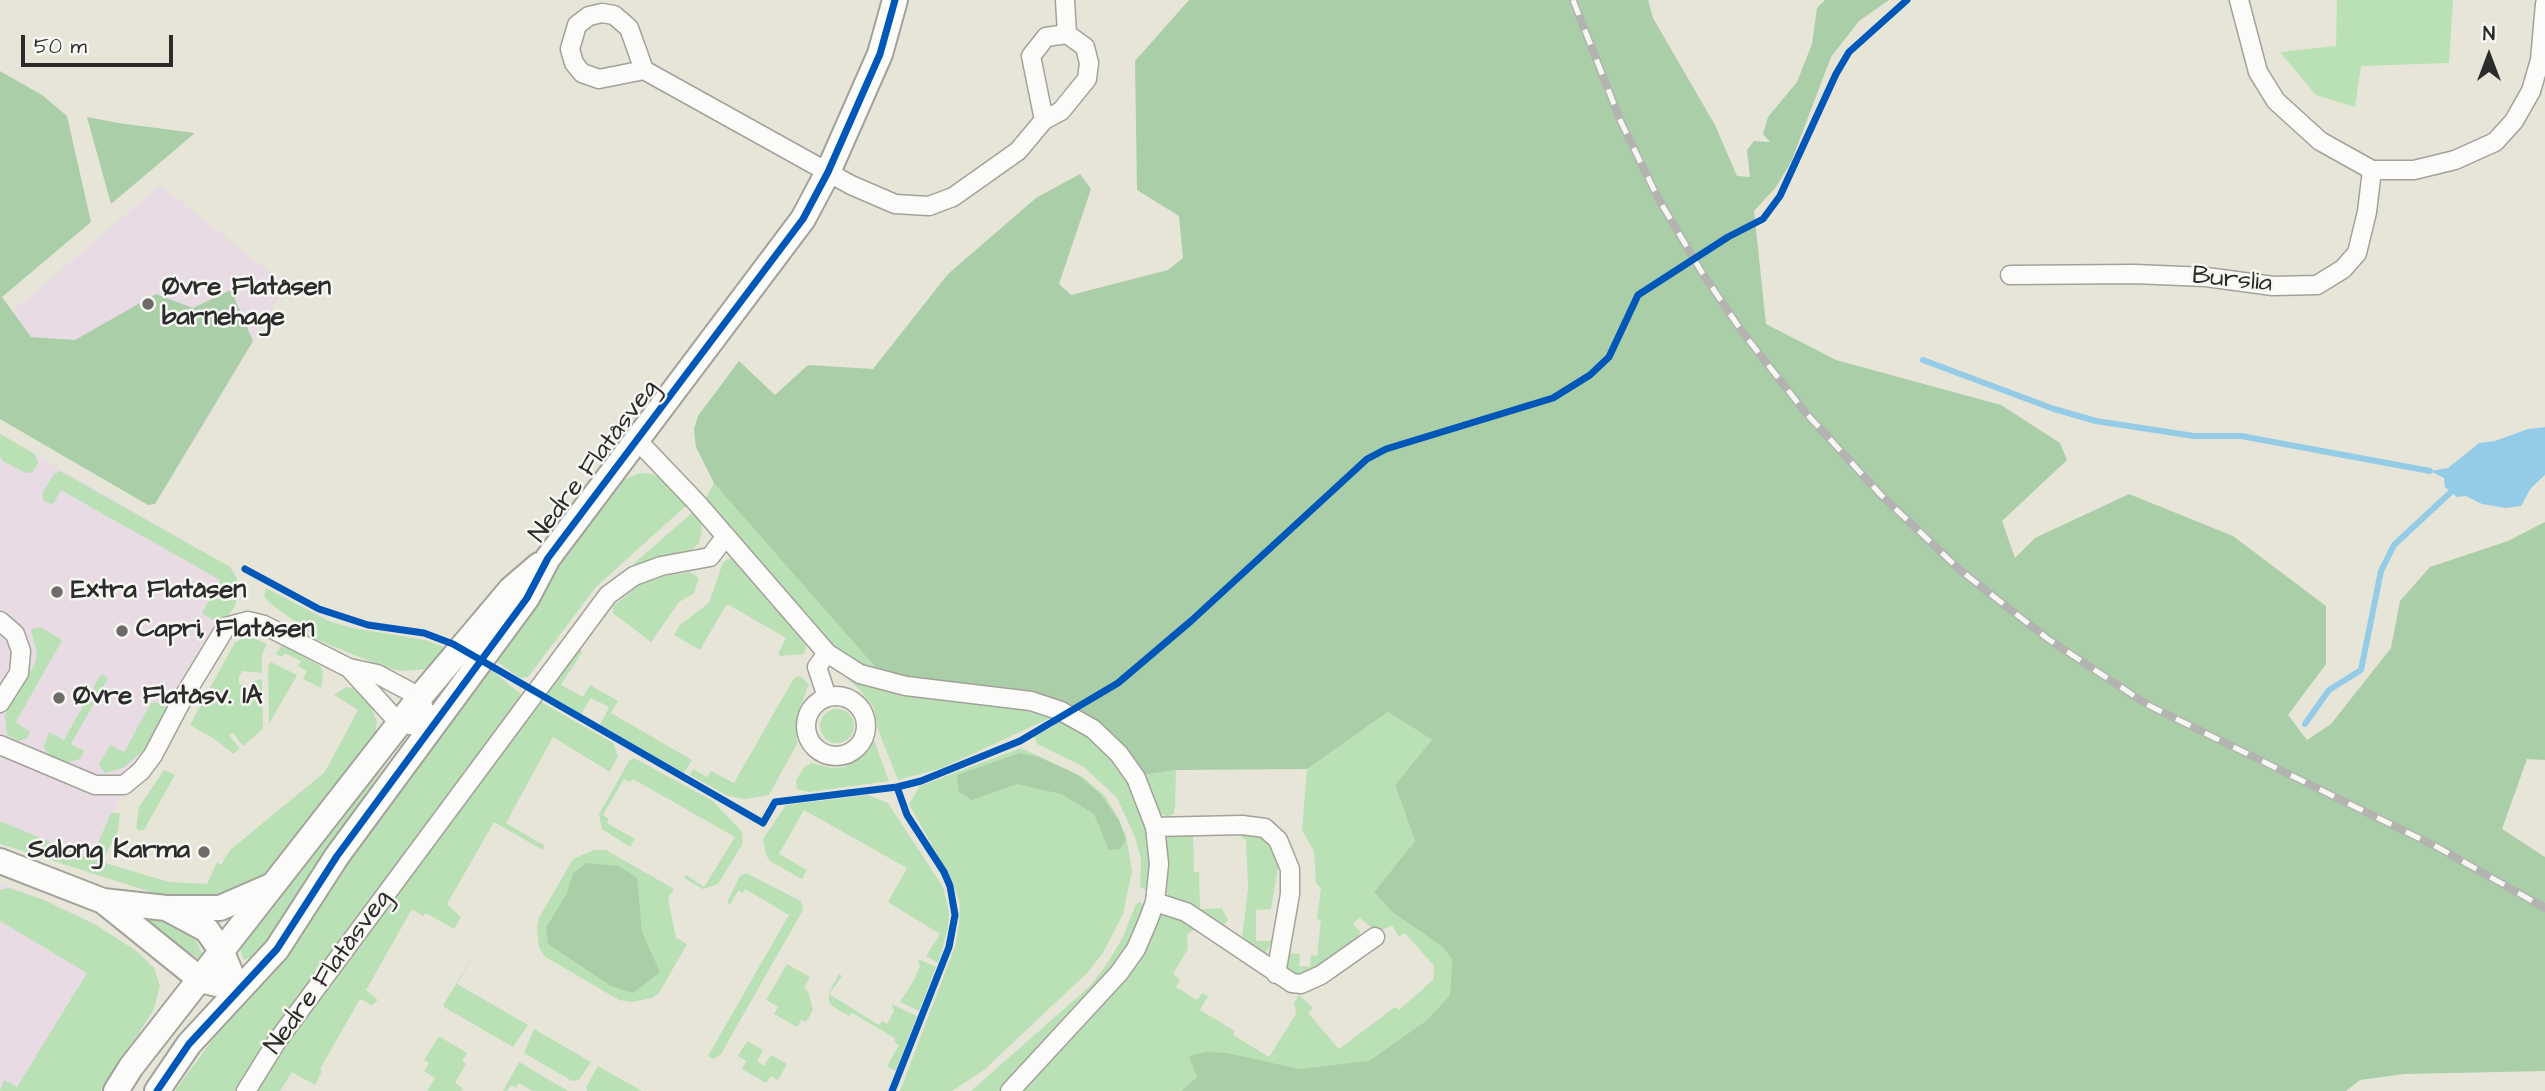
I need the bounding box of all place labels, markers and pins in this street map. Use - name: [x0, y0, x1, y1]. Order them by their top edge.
- place label: Øvre Flatåsen barnehage: [162, 273, 331, 334]
- marker: Øvre Flatåsen barnehage: [140, 296, 156, 312]
- place label: Extra Flatåsen: [71, 576, 246, 608]
- marker: Extra Flatåsen: [49, 584, 65, 600]
- place label: Capri, Flatåsen: [136, 615, 315, 647]
- marker: Capri, Flatåsen: [114, 623, 130, 639]
- place label: Øvre Flatåsv. 1A: [73, 682, 262, 714]
- marker: Øvre Flatåsv. 1A: [51, 690, 67, 706]
- place label: Salong Karma: [28, 836, 190, 868]
- marker: Salong Karma: [196, 844, 212, 860]

